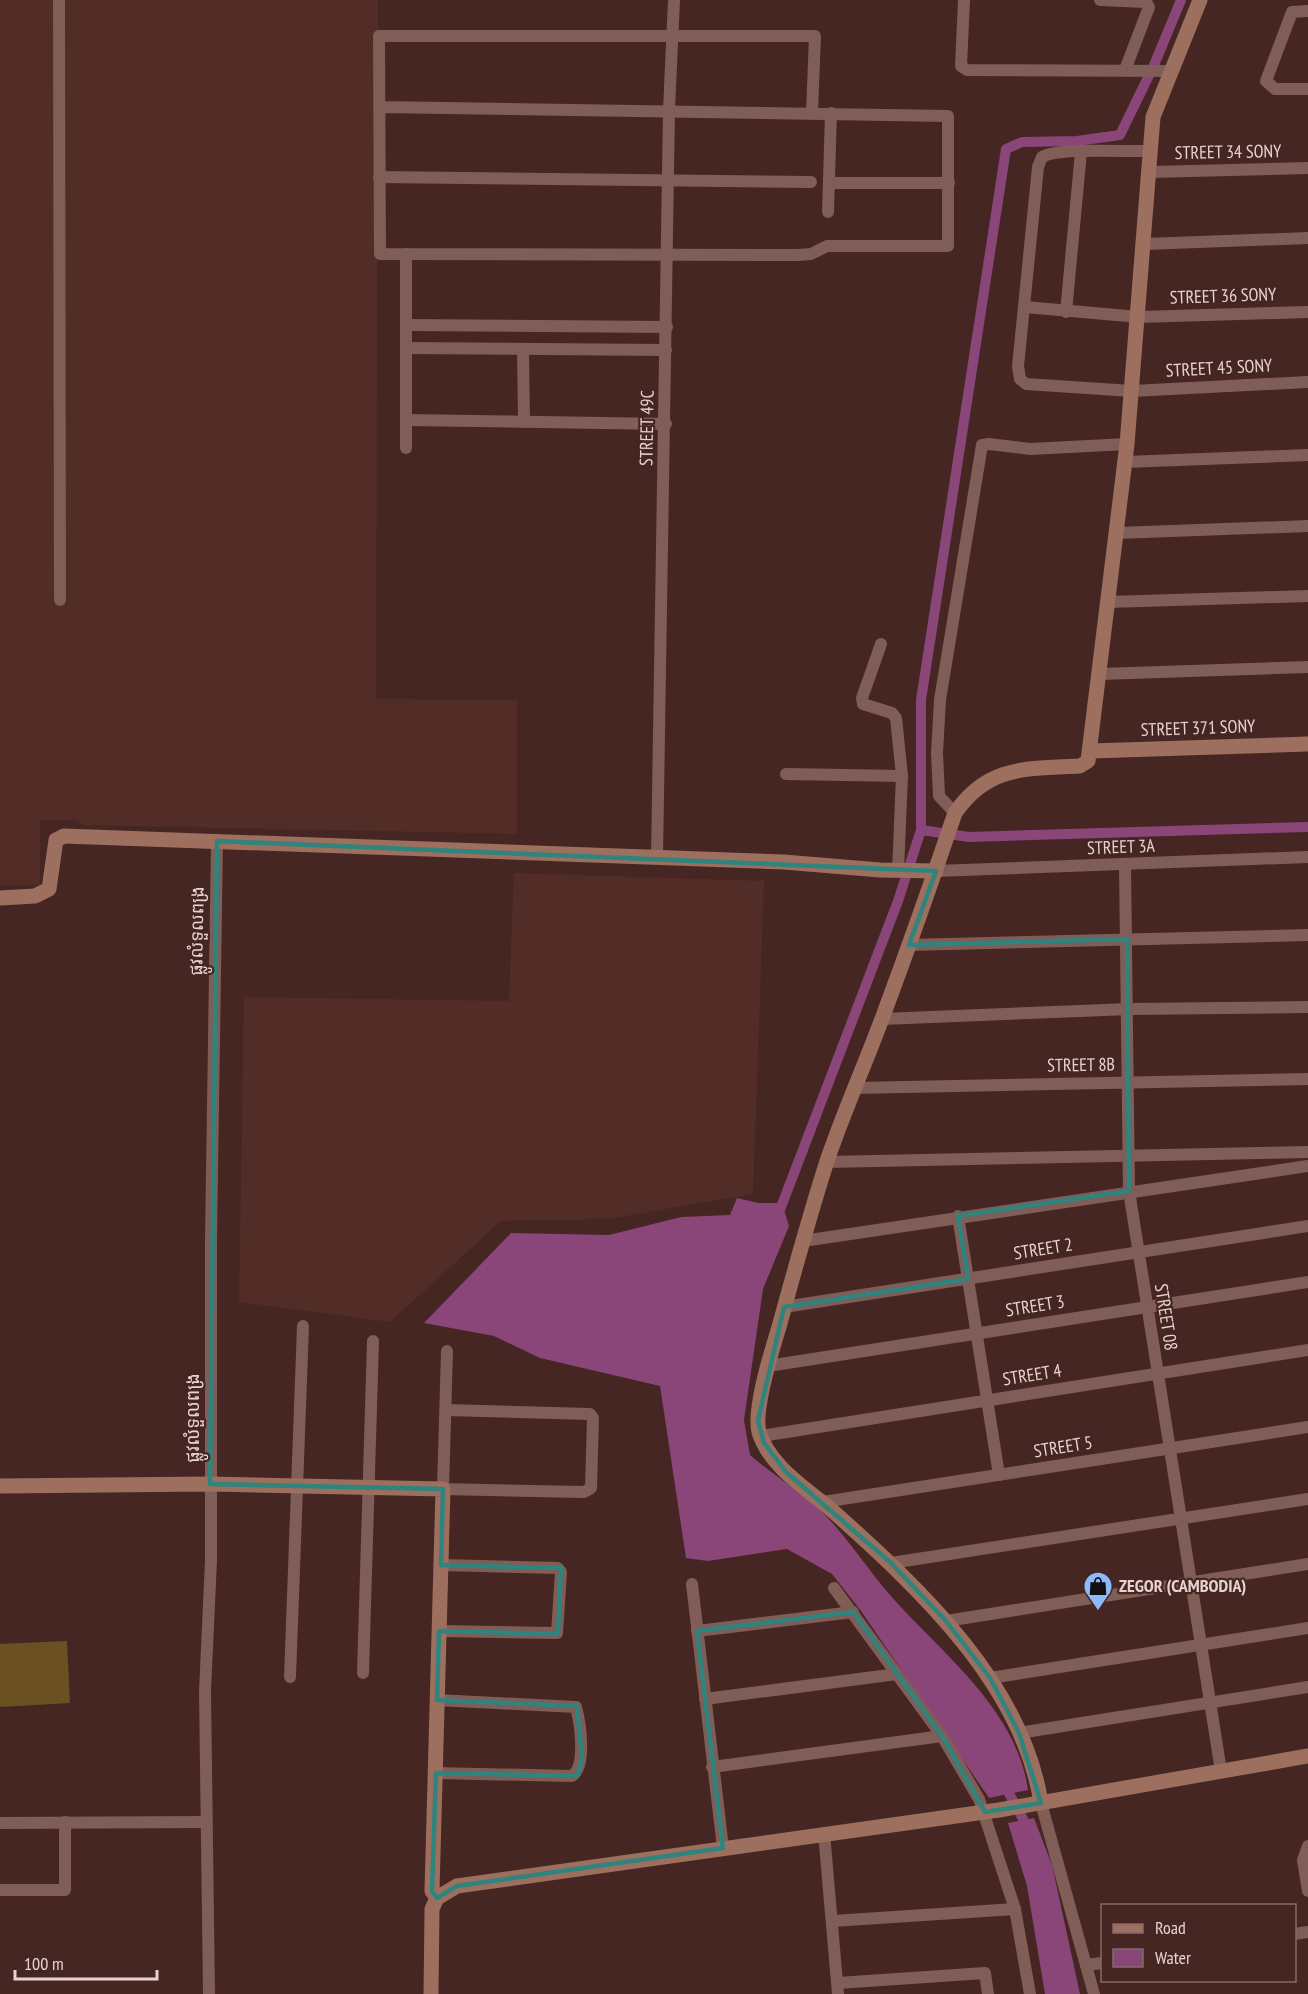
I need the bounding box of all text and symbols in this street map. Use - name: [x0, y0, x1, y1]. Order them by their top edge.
- street label: STREET 34 SONY: [1174, 139, 1282, 164]
- street label: STREET 36 SONY: [1169, 282, 1277, 309]
- street label: STREET 45 SONY: [1165, 353, 1274, 382]
- street label: STREET 49C: [634, 390, 659, 466]
- street label: STREET 371 SONY: [1140, 714, 1257, 741]
- street label: STREET 3A: [1087, 834, 1156, 859]
- street label: ផ្លូវលំទួលពង្រ: [184, 886, 214, 976]
- street label: STREET 8B: [1047, 1052, 1115, 1077]
- street label: STREET 2: [1012, 1233, 1074, 1264]
- street label: STREET 08: [1150, 1282, 1183, 1352]
- street label: STREET 3: [1004, 1290, 1066, 1321]
- street label: STREET 4: [1001, 1359, 1063, 1390]
- street label: ផ្លូវលំទួលពង្រ: [181, 1373, 209, 1463]
- street label: STREET 5: [1032, 1431, 1094, 1462]
- shop icon: ZEGOR (CAMBODIA): [1082, 1570, 1114, 1612]
- place label: ZEGOR (CAMBODIA): [1119, 1574, 1246, 1597]
- legend: [1101, 1904, 1296, 1982]
- text: Road: [1155, 1916, 1186, 1939]
- scale bar: [15, 1943, 158, 1981]
- text: Water: [1155, 1946, 1191, 1969]
- text: 100 m: [24, 1952, 64, 1975]

